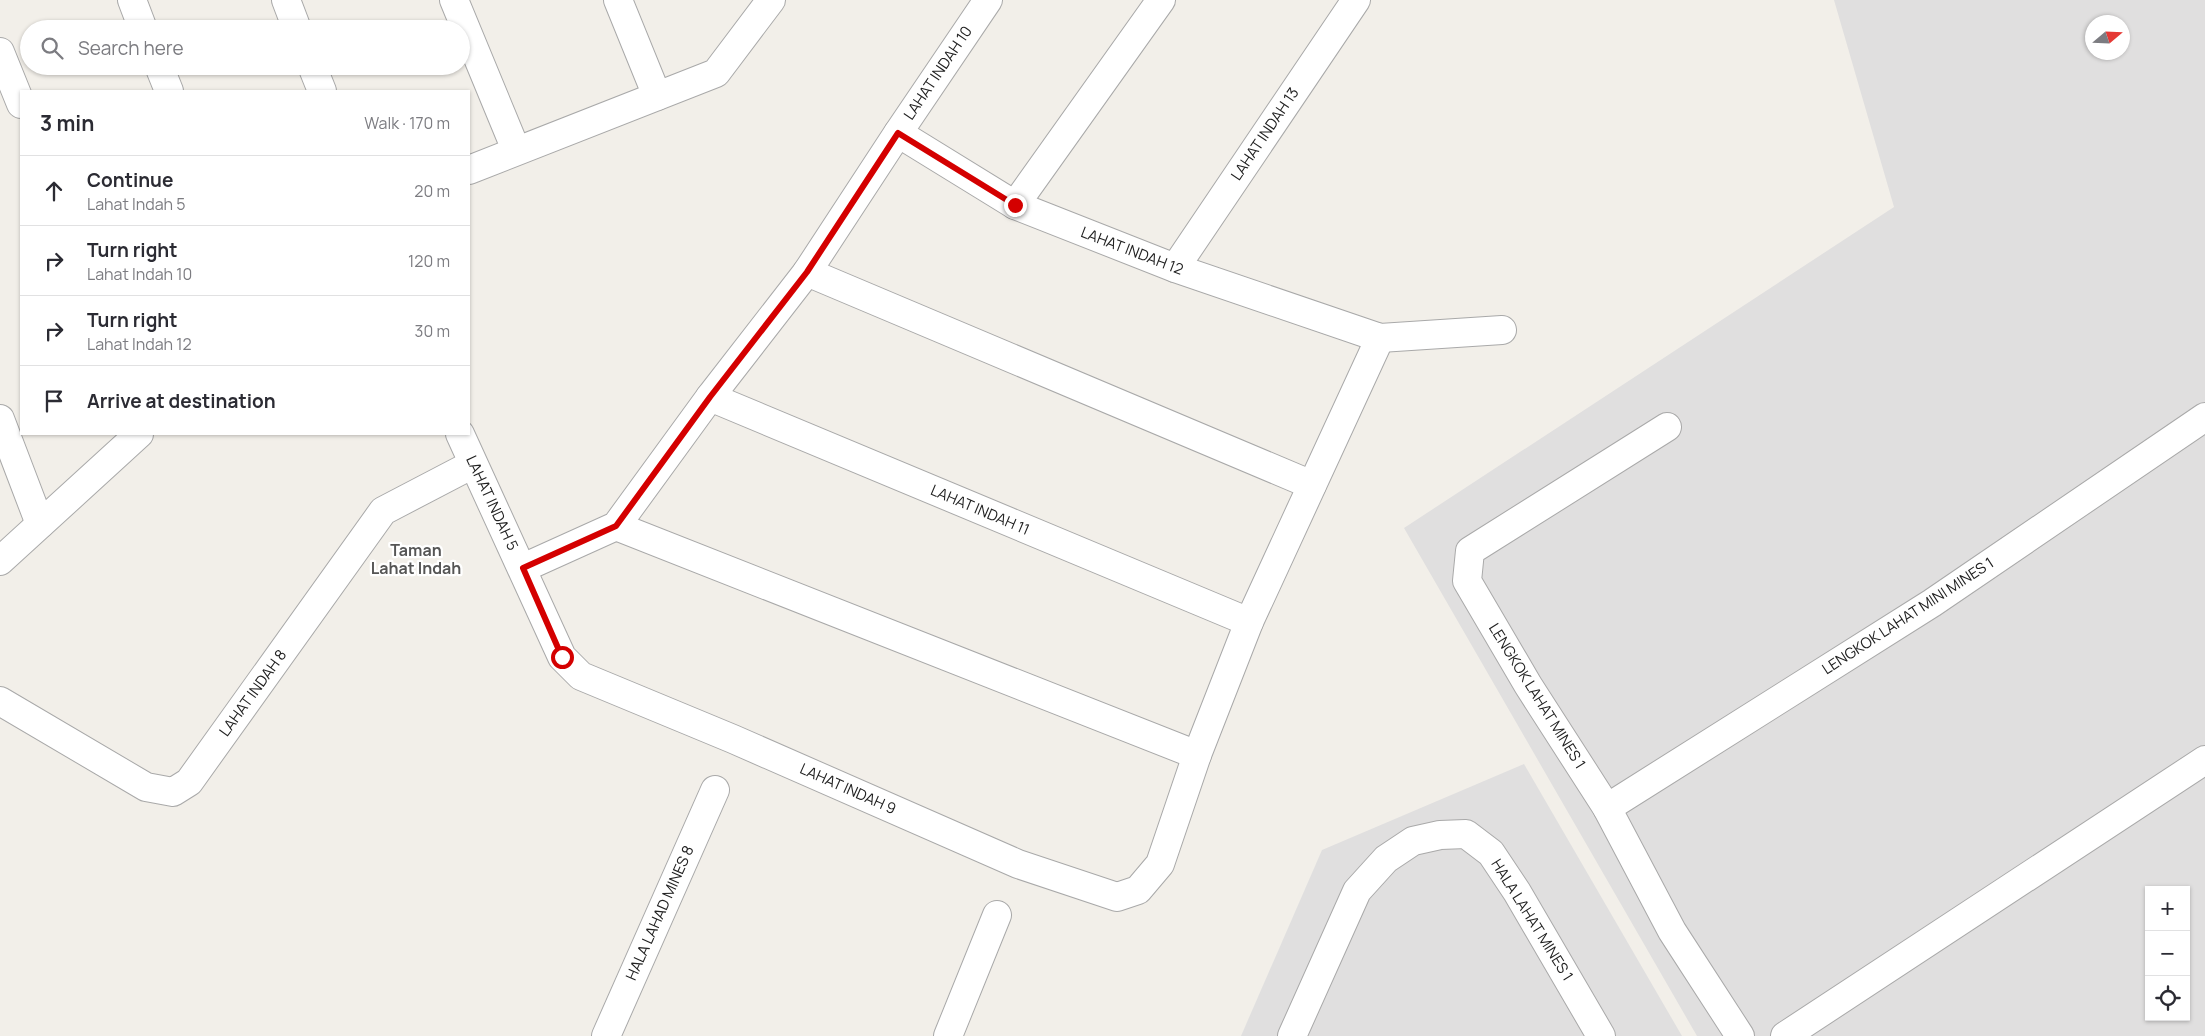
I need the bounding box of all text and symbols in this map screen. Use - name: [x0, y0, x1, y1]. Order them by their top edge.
- north arrow: [2085, 15, 2130, 60]
- search box: [20, 20, 470, 75]
- street label: LAHAT INDAH 10: [898, 22, 977, 124]
- icon: search: [38, 34, 66, 62]
- text: Search here: [78, 35, 184, 61]
- street label: LAHAT INDAH 13: [1226, 83, 1303, 184]
- text: 3 min: [40, 109, 94, 137]
- text: Walk · 170 m: [364, 112, 450, 134]
- text: Continue: [87, 167, 173, 193]
- icon: ahead: [40, 177, 68, 205]
- text: 20 m: [414, 180, 450, 202]
- text: Lahat Indah 5: [87, 193, 186, 215]
- route end: [1004, 194, 1027, 217]
- street label: LAHAT INDAH 12: [1078, 221, 1186, 280]
- text: Turn right: [87, 237, 177, 263]
- icon: right: [40, 247, 68, 275]
- text: 120 m: [408, 250, 450, 272]
- text: Lahat Indah 10: [87, 263, 192, 285]
- text: Turn right: [87, 307, 177, 333]
- icon: right: [40, 317, 68, 345]
- text: 30 m: [415, 320, 450, 342]
- text: Lahat Indah 12: [87, 333, 192, 355]
- icon: arrive: [40, 387, 68, 415]
- text: Arrive at destination: [87, 388, 276, 414]
- street label: LAHAT INDAH 5: [461, 452, 524, 554]
- street label: LAHAT INDAH 11: [928, 479, 1033, 540]
- district label: Taman Lahat Indah: [371, 539, 461, 579]
- street label: LENGKOK LAHAT MINI MINES 1: [1818, 552, 1998, 679]
- street label: LENGKOK LAHAT MINES 1: [1484, 619, 1591, 773]
- street label: LAHAT INDAH 8: [214, 645, 291, 740]
- route start: [551, 646, 574, 669]
- street label: LAHAT INDAH 9: [797, 758, 900, 819]
- street label: HALA LAHAD MINES 8: [620, 842, 699, 983]
- street label: HALA LAHAT MINES 1: [1486, 855, 1578, 985]
- map controls: [2145, 886, 2190, 1021]
- button: +: [2145, 886, 2190, 931]
- button: −: [2145, 931, 2190, 976]
- button: locate: [2145, 976, 2190, 1021]

